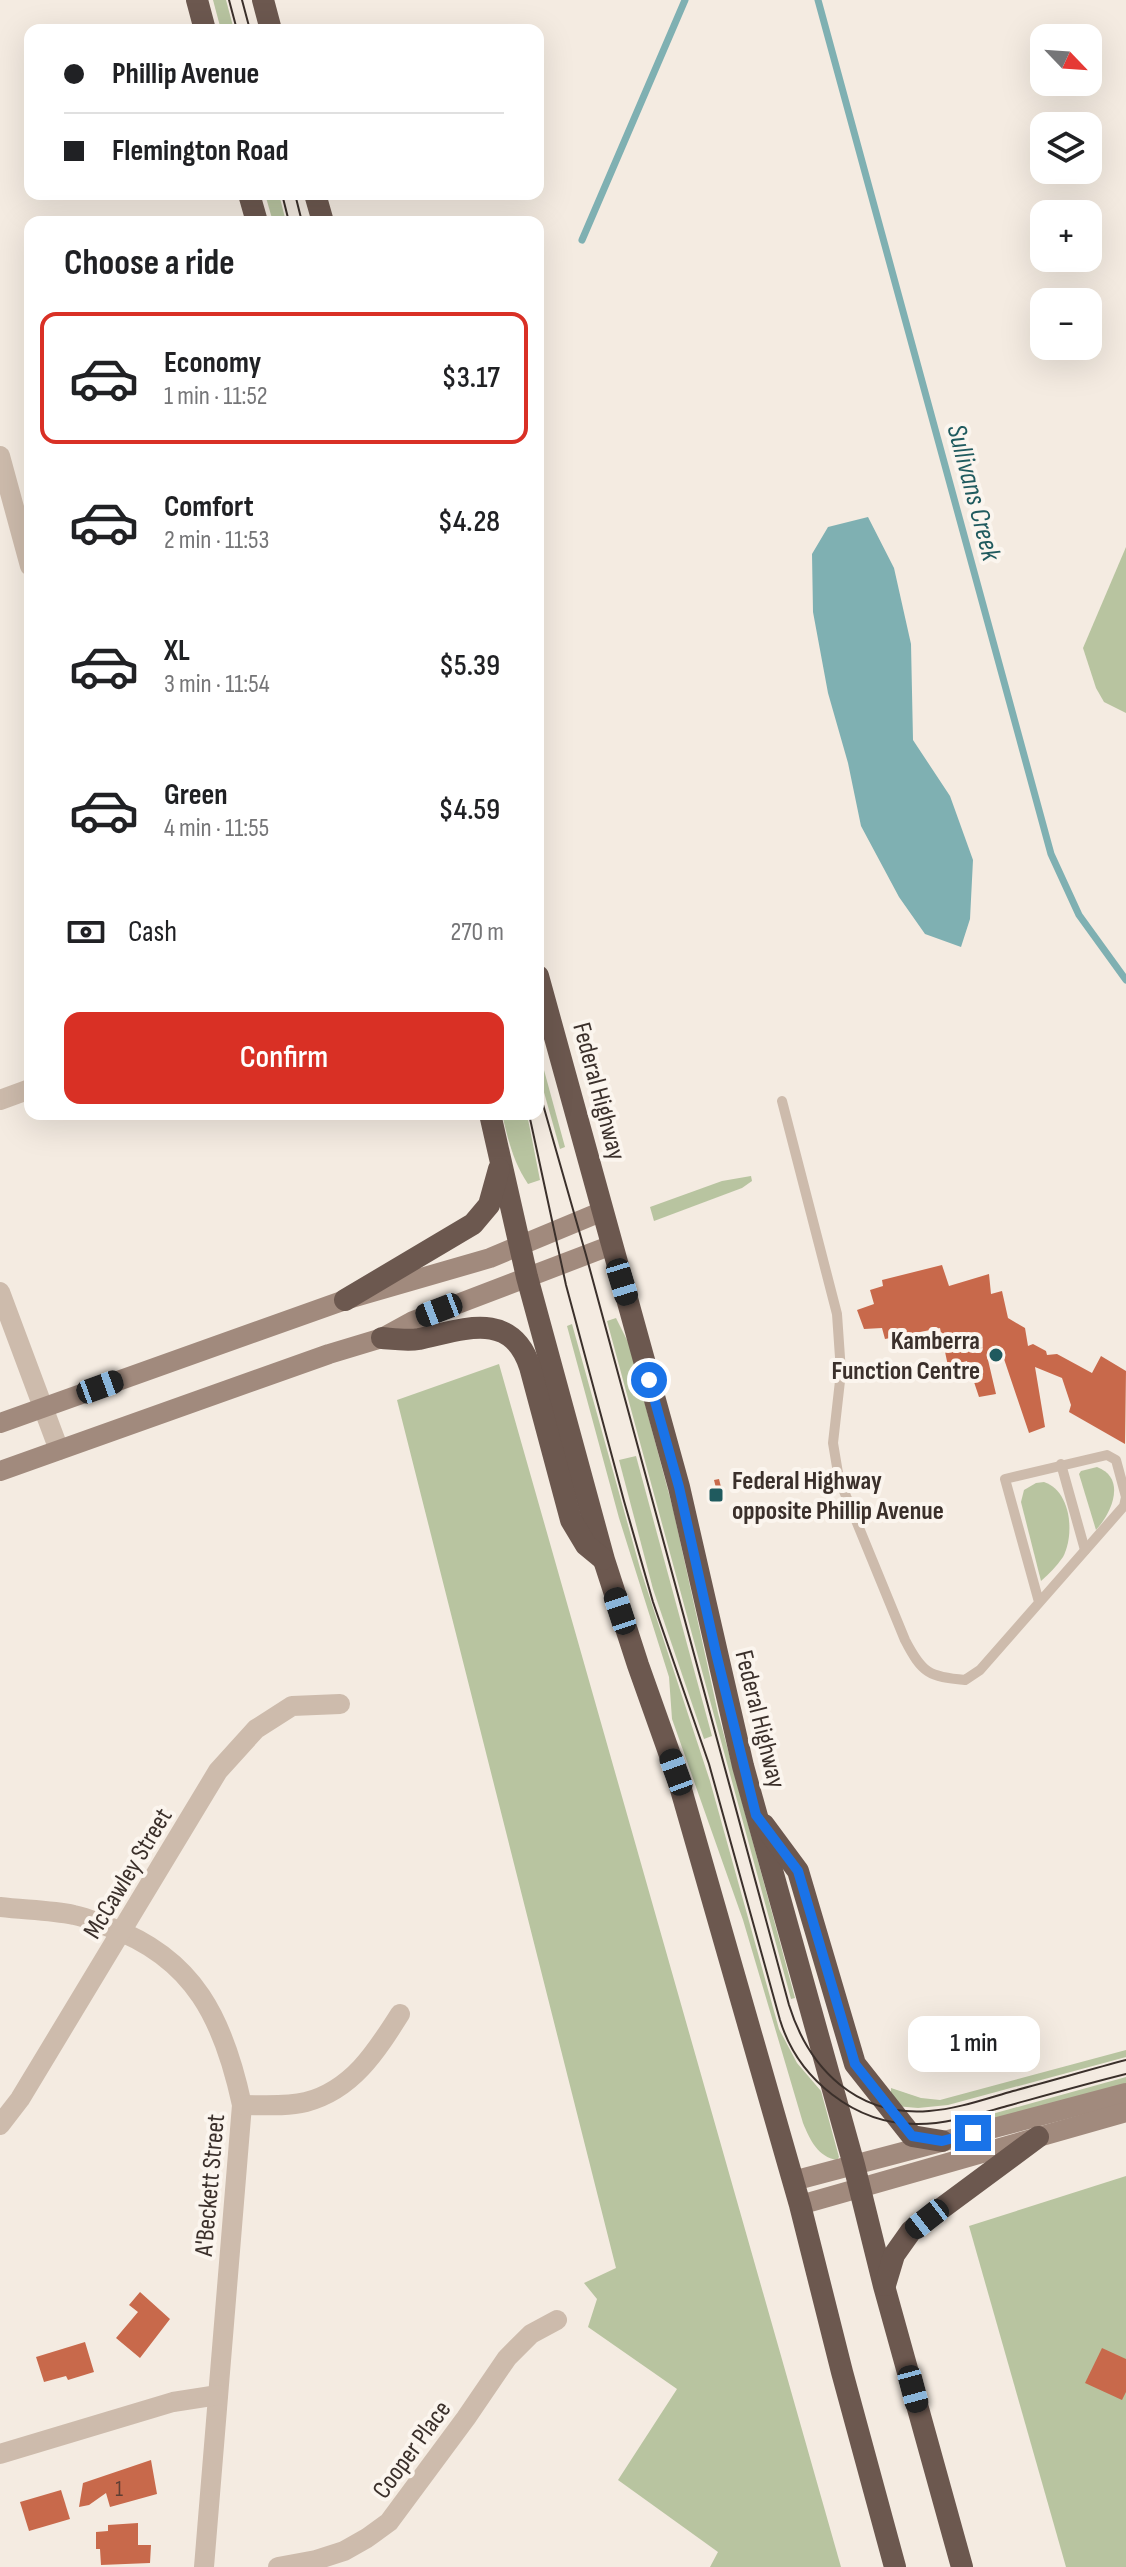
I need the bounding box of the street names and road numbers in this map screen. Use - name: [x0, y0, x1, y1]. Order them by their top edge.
- street label: Federal Highway: [565, 1019, 632, 1163]
- street label: Federal Highway: [727, 1647, 792, 1791]
- street label: McCawley Street: [77, 1803, 179, 1945]
- street label: A'Beckett Street: [189, 2113, 232, 2258]
- street label: Cooper Place: [366, 2395, 458, 2505]

